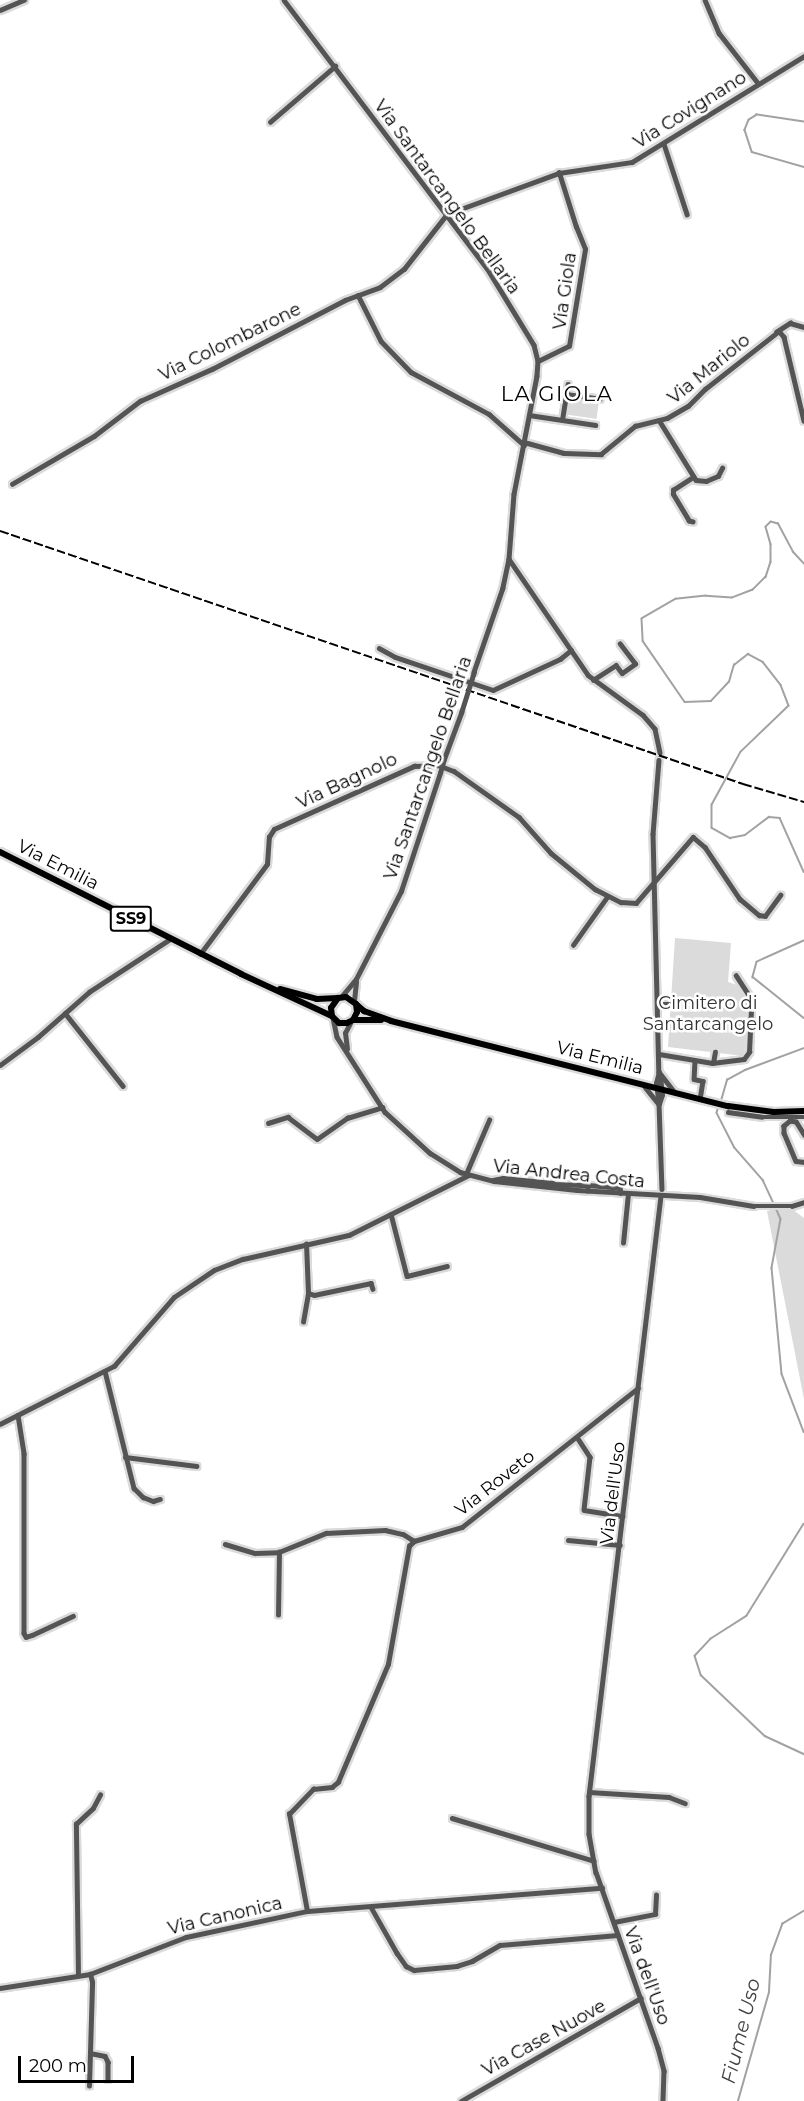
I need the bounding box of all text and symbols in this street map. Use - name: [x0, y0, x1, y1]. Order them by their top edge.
- street label: Via Covignano: [630, 67, 750, 153]
- street label: Via Santarcangelo Bellaria: [369, 96, 525, 298]
- street label: Via Giola: [549, 251, 581, 331]
- street label: Via Colombarone: [155, 298, 305, 386]
- street label: Via Mariolo: [664, 329, 754, 409]
- district label: LA GIOLA: [501, 381, 613, 407]
- street label: Via Santarcangelo Bellaria: [380, 653, 476, 883]
- street label: Via Bagnolo: [293, 748, 401, 814]
- street label: Via Emilia: [14, 835, 102, 895]
- road number: SS9: [108, 906, 154, 932]
- park label: Cimitero di Santarcangelo: [643, 993, 773, 1036]
- street label: Via Emilia: [554, 1037, 646, 1079]
- street label: Via Andrea Costa: [492, 1155, 646, 1193]
- street label: Via dell'Uso: [596, 1440, 630, 1546]
- street label: Via Roveto: [451, 1445, 539, 1521]
- street label: Via Canonica: [166, 1892, 284, 1940]
- street label: Via dell'Uso: [619, 1924, 675, 2028]
- water label: Fiume Uso: [716, 1976, 766, 2086]
- street label: Via Case Nuove: [478, 1995, 610, 2081]
- scale bar: [21, 2044, 136, 2082]
- text: 200 m: [29, 2055, 87, 2077]

